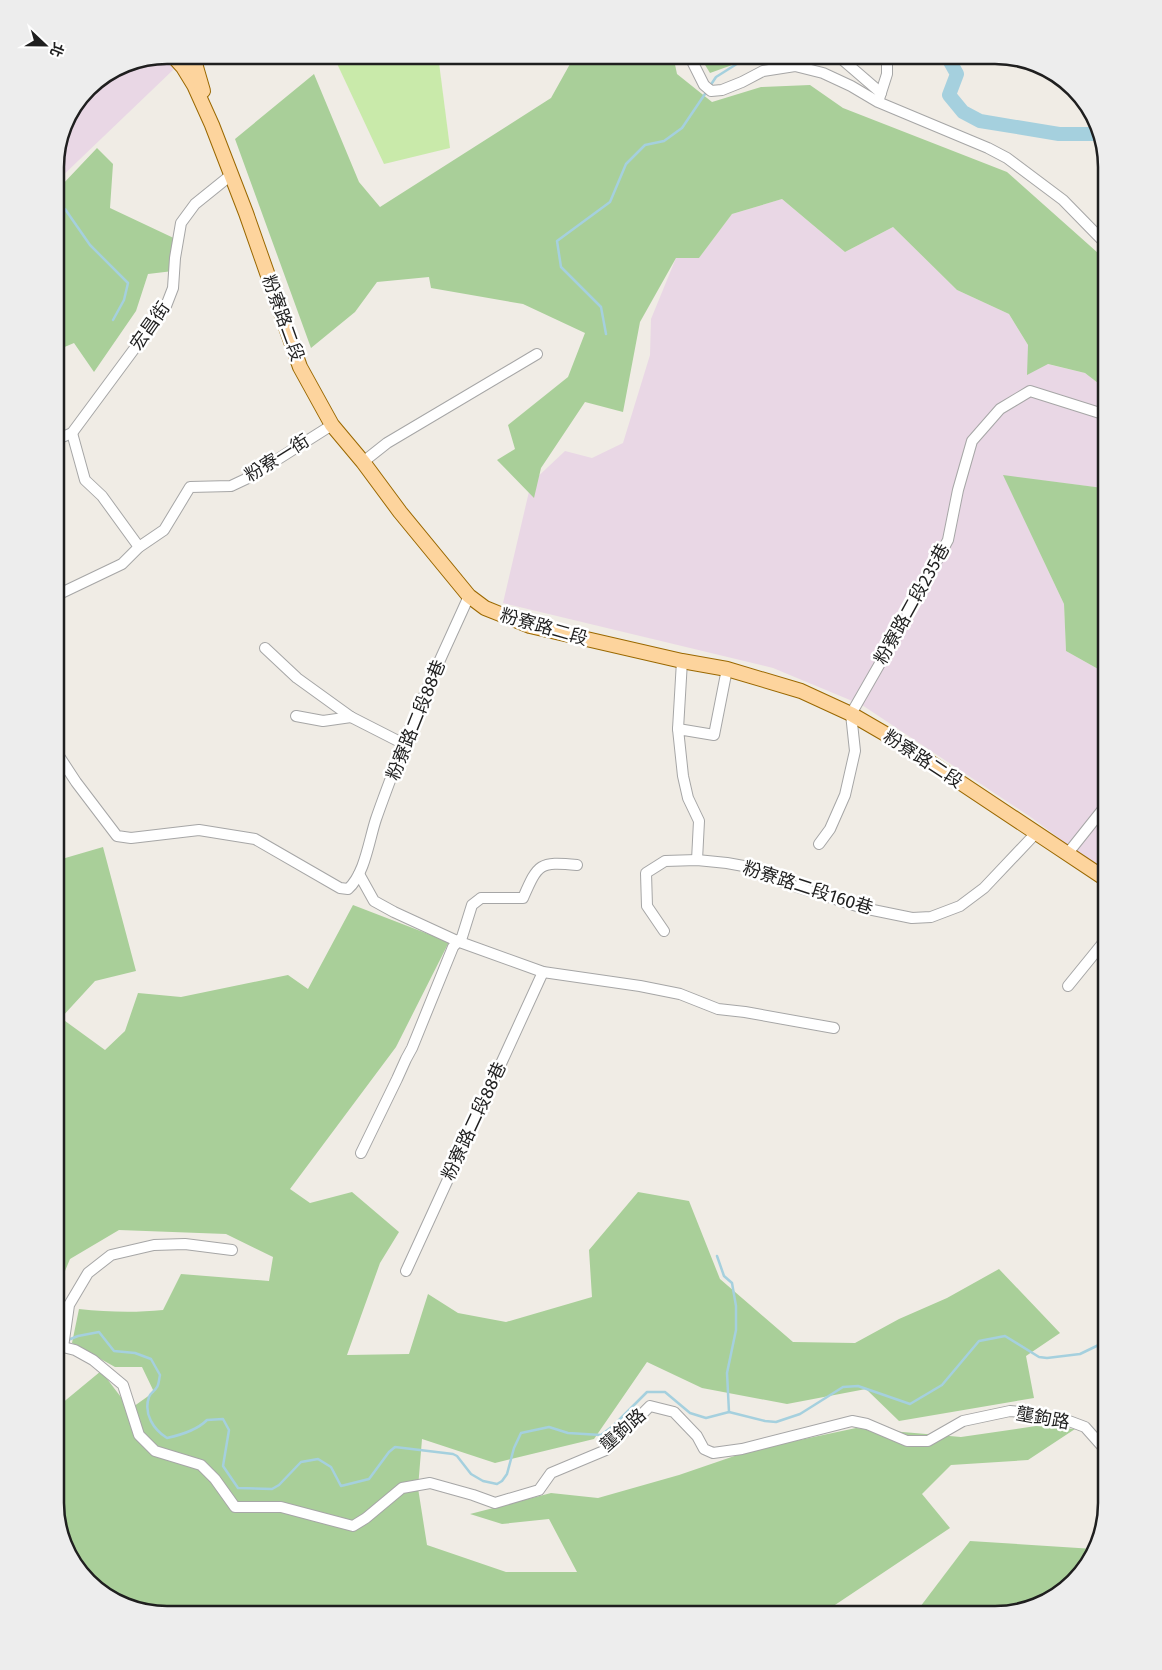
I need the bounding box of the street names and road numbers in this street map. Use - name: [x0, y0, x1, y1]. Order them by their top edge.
- street label: 粉寮路二段: [257, 272, 309, 364]
- street label: 宏昌街: [126, 298, 174, 354]
- street label: 粉寮一街: [241, 430, 313, 486]
- street label: 粉寮路二段235巷: [870, 540, 954, 668]
- street label: 粉寮路二段: [498, 604, 590, 650]
- street label: 粉寮路二段88巷: [382, 657, 450, 783]
- street label: 粉寮路二段: [879, 725, 967, 793]
- street label: 粉寮路二段160巷: [740, 857, 876, 919]
- street label: 粉寮路二段88巷: [437, 1058, 511, 1184]
- street label: 壟鉤路: [1015, 1402, 1071, 1434]
- street label: 壟鉤路: [596, 1404, 650, 1456]

